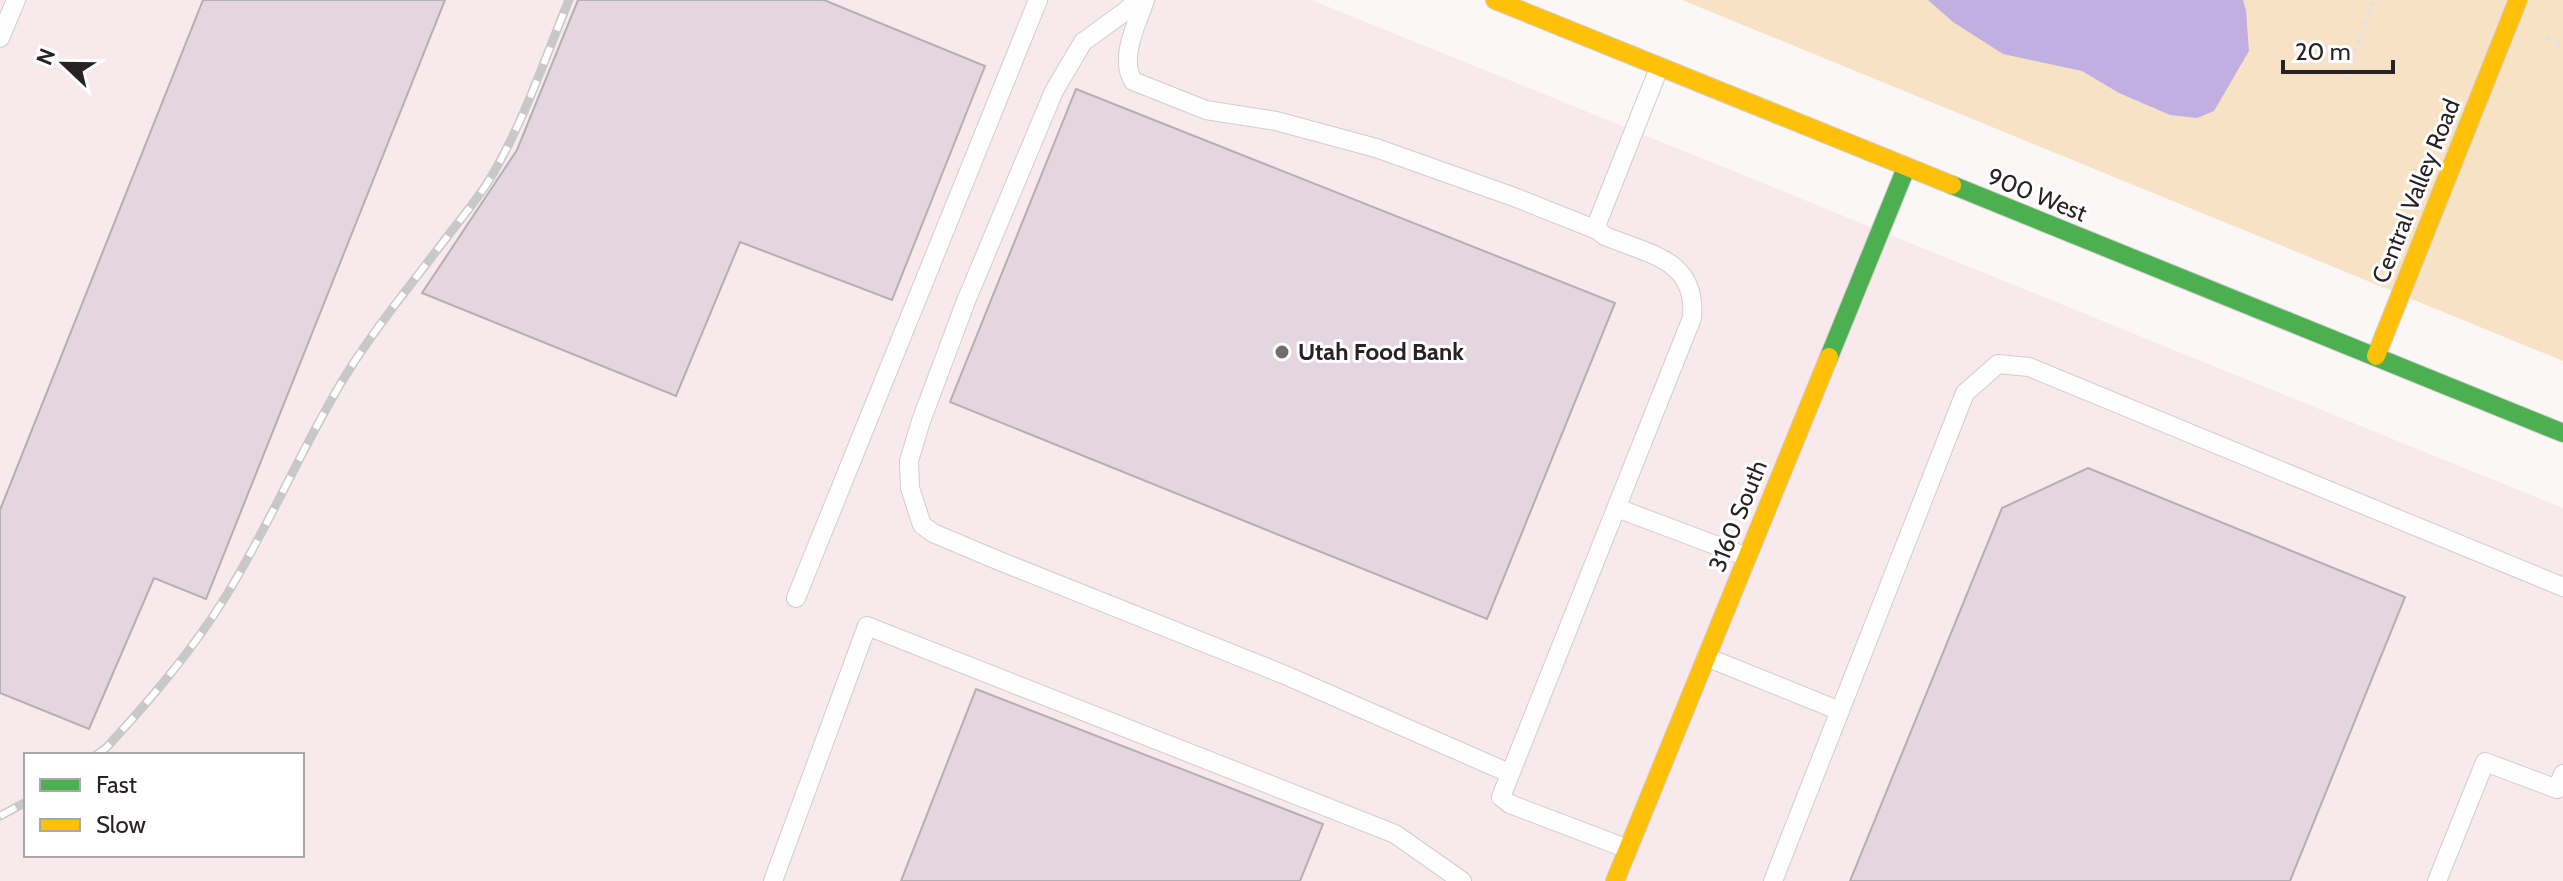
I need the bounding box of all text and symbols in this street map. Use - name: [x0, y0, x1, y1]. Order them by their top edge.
- north arrow: [24, 24, 104, 104]
- scale bar: [2283, 24, 2393, 74]
- text: 20 m: [2295, 37, 2351, 66]
- text: N: [30, 44, 61, 69]
- street label: Central Valley Road: [2365, 94, 2466, 287]
- street label: 900 West: [1983, 161, 2091, 228]
- place label: Utah Food Bank: [1298, 337, 1464, 366]
- marker: Utah Food Bank: [1273, 343, 1291, 361]
- street label: 3160 South: [1702, 456, 1773, 576]
- legend: [24, 753, 304, 857]
- text: Fast: [96, 770, 137, 799]
- text: Slow: [96, 810, 146, 839]

